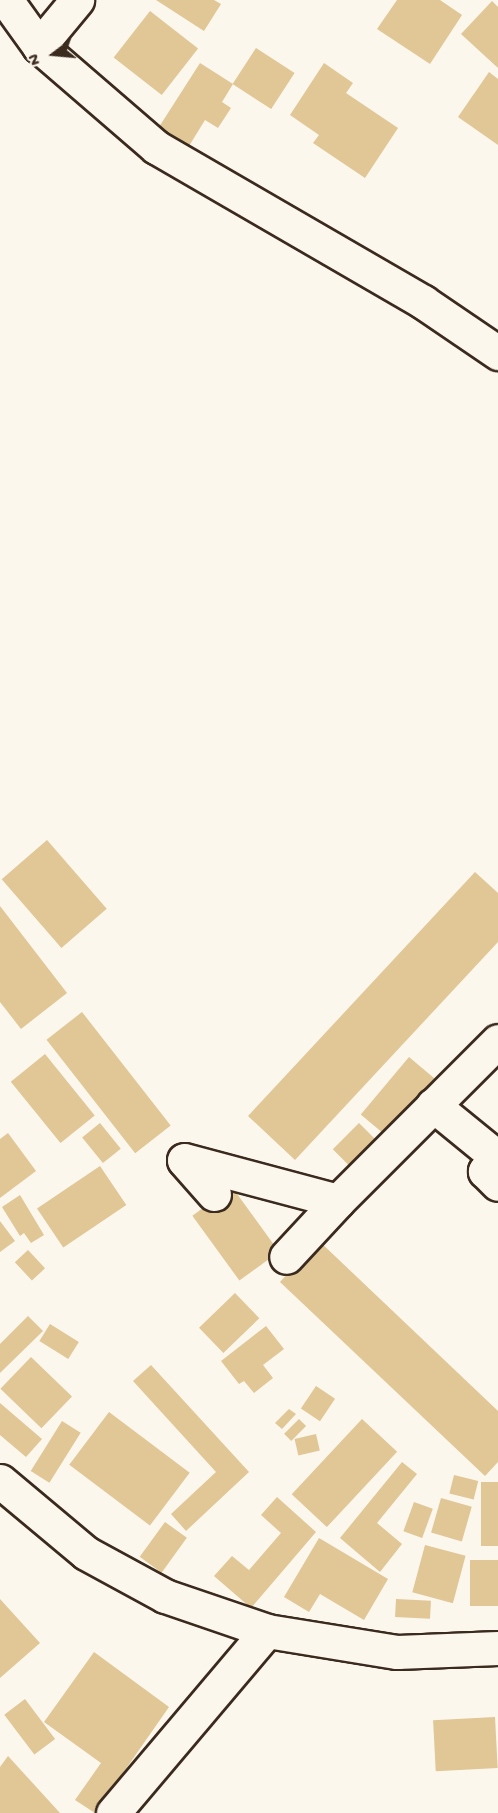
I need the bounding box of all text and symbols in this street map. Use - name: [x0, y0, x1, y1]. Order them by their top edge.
- north arrow: [24, 24, 84, 84]
- text: N: [26, 51, 47, 67]

